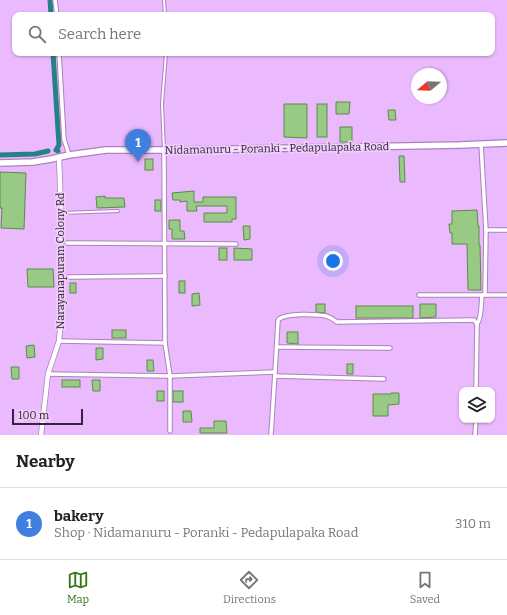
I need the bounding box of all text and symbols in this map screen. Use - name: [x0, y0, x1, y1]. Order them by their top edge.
- search box: [12, 12, 495, 56]
- icon: search: [26, 23, 48, 45]
- text: Search here: [58, 25, 141, 43]
- north arrow: [411, 68, 447, 104]
- pin: 1: [125, 129, 151, 162]
- street label: Nidamanuru - Poranki - Pedapulapaka Road: [165, 140, 390, 157]
- street label: Narayanapuram Colony Rd: [54, 192, 67, 329]
- your location: [323, 251, 343, 271]
- map controls: [459, 387, 495, 423]
- button: layers: [459, 387, 495, 423]
- scale bar: [12, 407, 83, 426]
- text: 100 m: [18, 409, 49, 422]
- text: Nearby: [16, 451, 75, 472]
- text: bakery: [54, 507, 104, 525]
- text: 1: [26, 516, 32, 531]
- text: 310 m: [455, 516, 491, 531]
- text: Shop · Nidamanuru - Poranki - Pedapulapaka Road: [54, 525, 358, 540]
- tab: Map: [67, 569, 89, 606]
- tab: Directions: [223, 569, 276, 606]
- tab: Saved: [410, 569, 440, 606]

